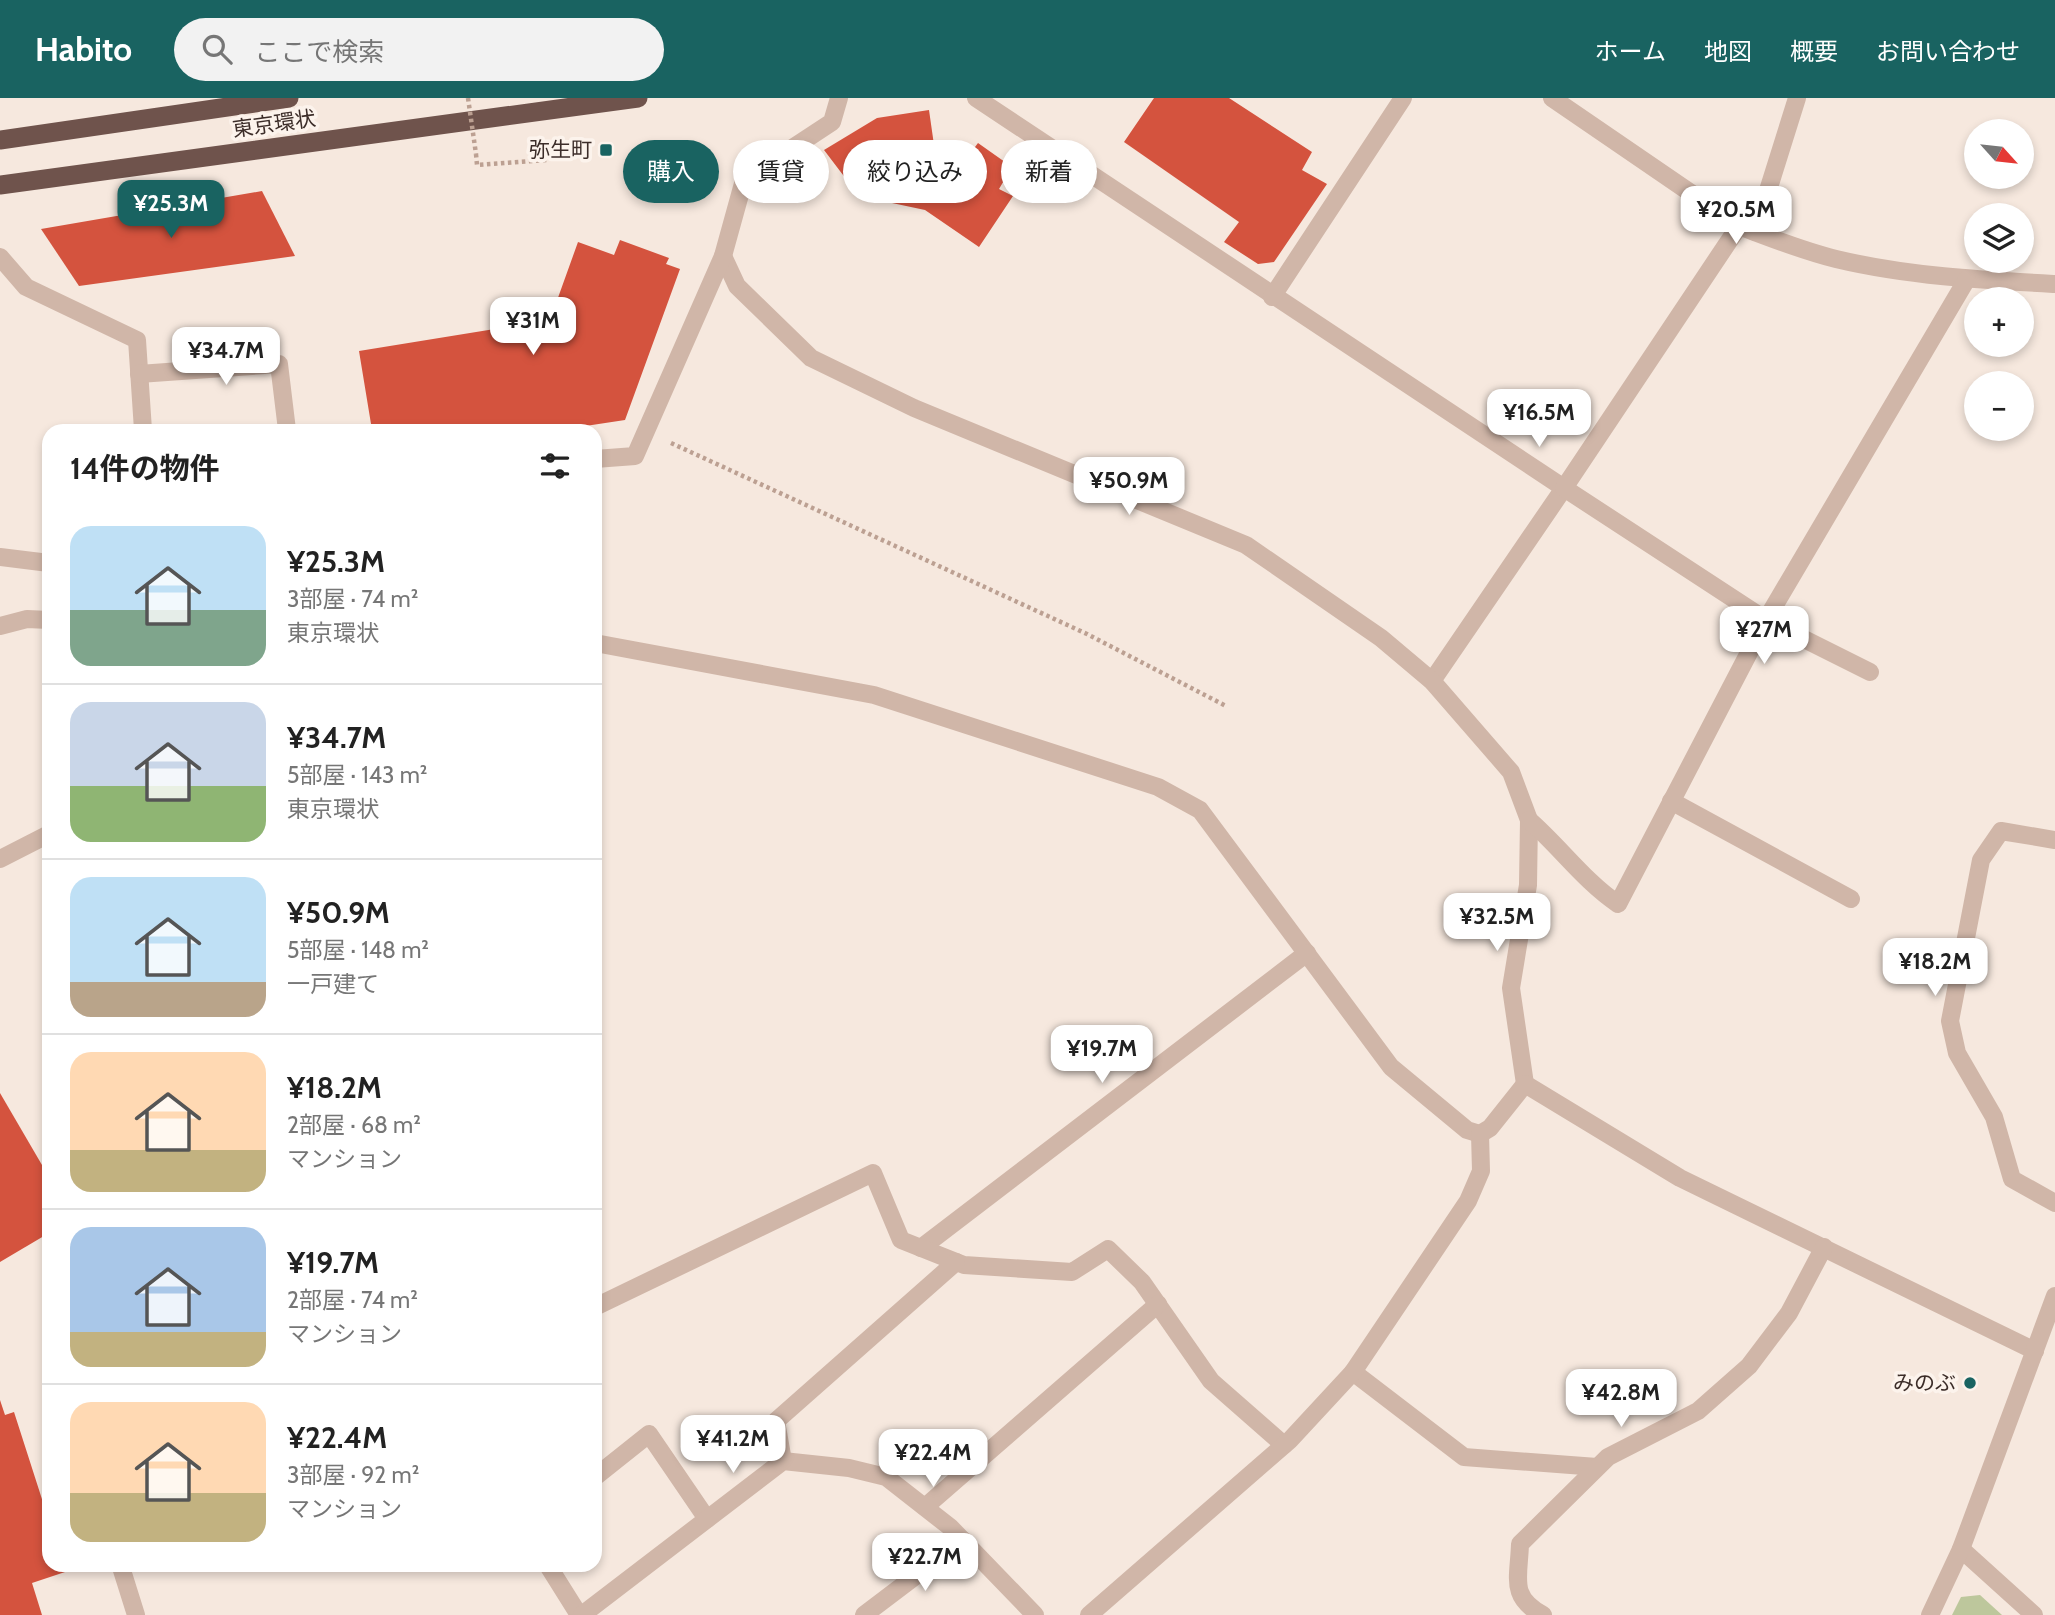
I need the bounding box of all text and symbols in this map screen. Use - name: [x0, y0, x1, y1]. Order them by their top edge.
- search box: [174, 18, 664, 81]
- text: Habito: [35, 29, 132, 69]
- icon: search: [198, 30, 236, 68]
- text: ここで検索: [254, 36, 384, 68]
- text: ホーム: [1595, 37, 1666, 66]
- text: 地図: [1704, 37, 1752, 66]
- text: 概要: [1790, 37, 1838, 66]
- text: お問い合わせ: [1876, 37, 2020, 66]
- street label: 東京環状: [231, 105, 317, 142]
- north arrow: [1964, 119, 2034, 189]
- map controls: [1964, 119, 2034, 441]
- place label: 弥生町: [529, 137, 592, 162]
- chip: 購入: [623, 140, 719, 203]
- chip: 賃貸: [733, 140, 829, 203]
- chip: 絞り込み: [843, 140, 987, 203]
- chip: 新着: [1001, 140, 1097, 203]
- marker: 弥生町: [598, 142, 614, 158]
- pin: ¥25.3M: [114, 180, 228, 240]
- pin: ¥20.5M: [1679, 186, 1793, 246]
- text: ¥25.3M: [133, 189, 209, 217]
- text: ¥20.5M: [1697, 195, 1775, 223]
- button: layers: [1964, 203, 2034, 273]
- button: +: [1964, 287, 2034, 357]
- pin: ¥31M: [492, 298, 574, 357]
- text: ¥31M: [506, 306, 560, 334]
- pin: ¥34.7M: [169, 328, 283, 387]
- text: ¥34.7M: [188, 336, 264, 364]
- button: −: [1964, 371, 2034, 441]
- pin: ¥16.5M: [1482, 390, 1596, 449]
- text: ¥16.5M: [1503, 398, 1575, 426]
- icon: filters: [536, 447, 574, 485]
- text: 14件の物件: [70, 450, 220, 487]
- pin: ¥50.9M: [1072, 458, 1186, 517]
- text: ¥50.9M: [1090, 466, 1168, 494]
- text: ¥25.3M: [287, 543, 385, 580]
- icon: home: [126, 554, 210, 638]
- text: 3部屋 · 74 m²: [287, 585, 418, 613]
- pin: ¥27M: [1723, 606, 1805, 666]
- text: ¥27M: [1736, 615, 1792, 643]
- text: 東京環状: [287, 619, 379, 647]
- text: ¥34.7M: [287, 719, 386, 756]
- icon: home: [126, 730, 210, 814]
- text: 5部屋 · 143 m²: [287, 761, 427, 789]
- text: 東京環状: [287, 795, 379, 823]
- text: ¥50.9M: [287, 894, 390, 931]
- pin: ¥32.5M: [1440, 894, 1554, 953]
- text: ¥32.5M: [1459, 902, 1535, 930]
- icon: home: [126, 905, 210, 989]
- text: 5部屋 · 148 m²: [287, 936, 429, 964]
- pin: ¥18.2M: [1878, 939, 1992, 998]
- text: ¥18.2M: [1899, 947, 1971, 975]
- text: 一戸建て: [287, 970, 379, 998]
- pin: ¥19.7M: [1045, 1026, 1159, 1085]
- text: ¥19.7M: [1067, 1034, 1137, 1062]
- text: ¥18.2M: [287, 1069, 382, 1106]
- icon: home: [126, 1080, 210, 1164]
- text: 2部屋 · 68 m²: [287, 1111, 421, 1139]
- text: マンション: [287, 1145, 402, 1173]
- text: ¥19.7M: [287, 1244, 379, 1281]
- icon: home: [126, 1255, 210, 1339]
- text: 2部屋 · 74 m²: [287, 1286, 418, 1314]
- text: マンション: [287, 1320, 402, 1348]
- pin: ¥42.8M: [1564, 1370, 1678, 1429]
- place label: みのぶ: [1893, 1370, 1956, 1395]
- marker: みのぶ: [1962, 1375, 1978, 1391]
- text: ¥42.8M: [1582, 1378, 1660, 1406]
- pin: ¥41.2M: [676, 1416, 790, 1475]
- text: ¥22.4M: [287, 1419, 387, 1456]
- text: ¥41.2M: [697, 1424, 769, 1452]
- icon: home: [126, 1430, 210, 1514]
- pin: ¥22.4M: [876, 1430, 990, 1489]
- text: ¥22.4M: [895, 1438, 971, 1466]
- text: 3部屋 · 92 m²: [287, 1461, 419, 1489]
- text: マンション: [287, 1495, 402, 1523]
- pin: ¥22.7M: [868, 1534, 982, 1593]
- text: ¥22.7M: [888, 1542, 962, 1570]

